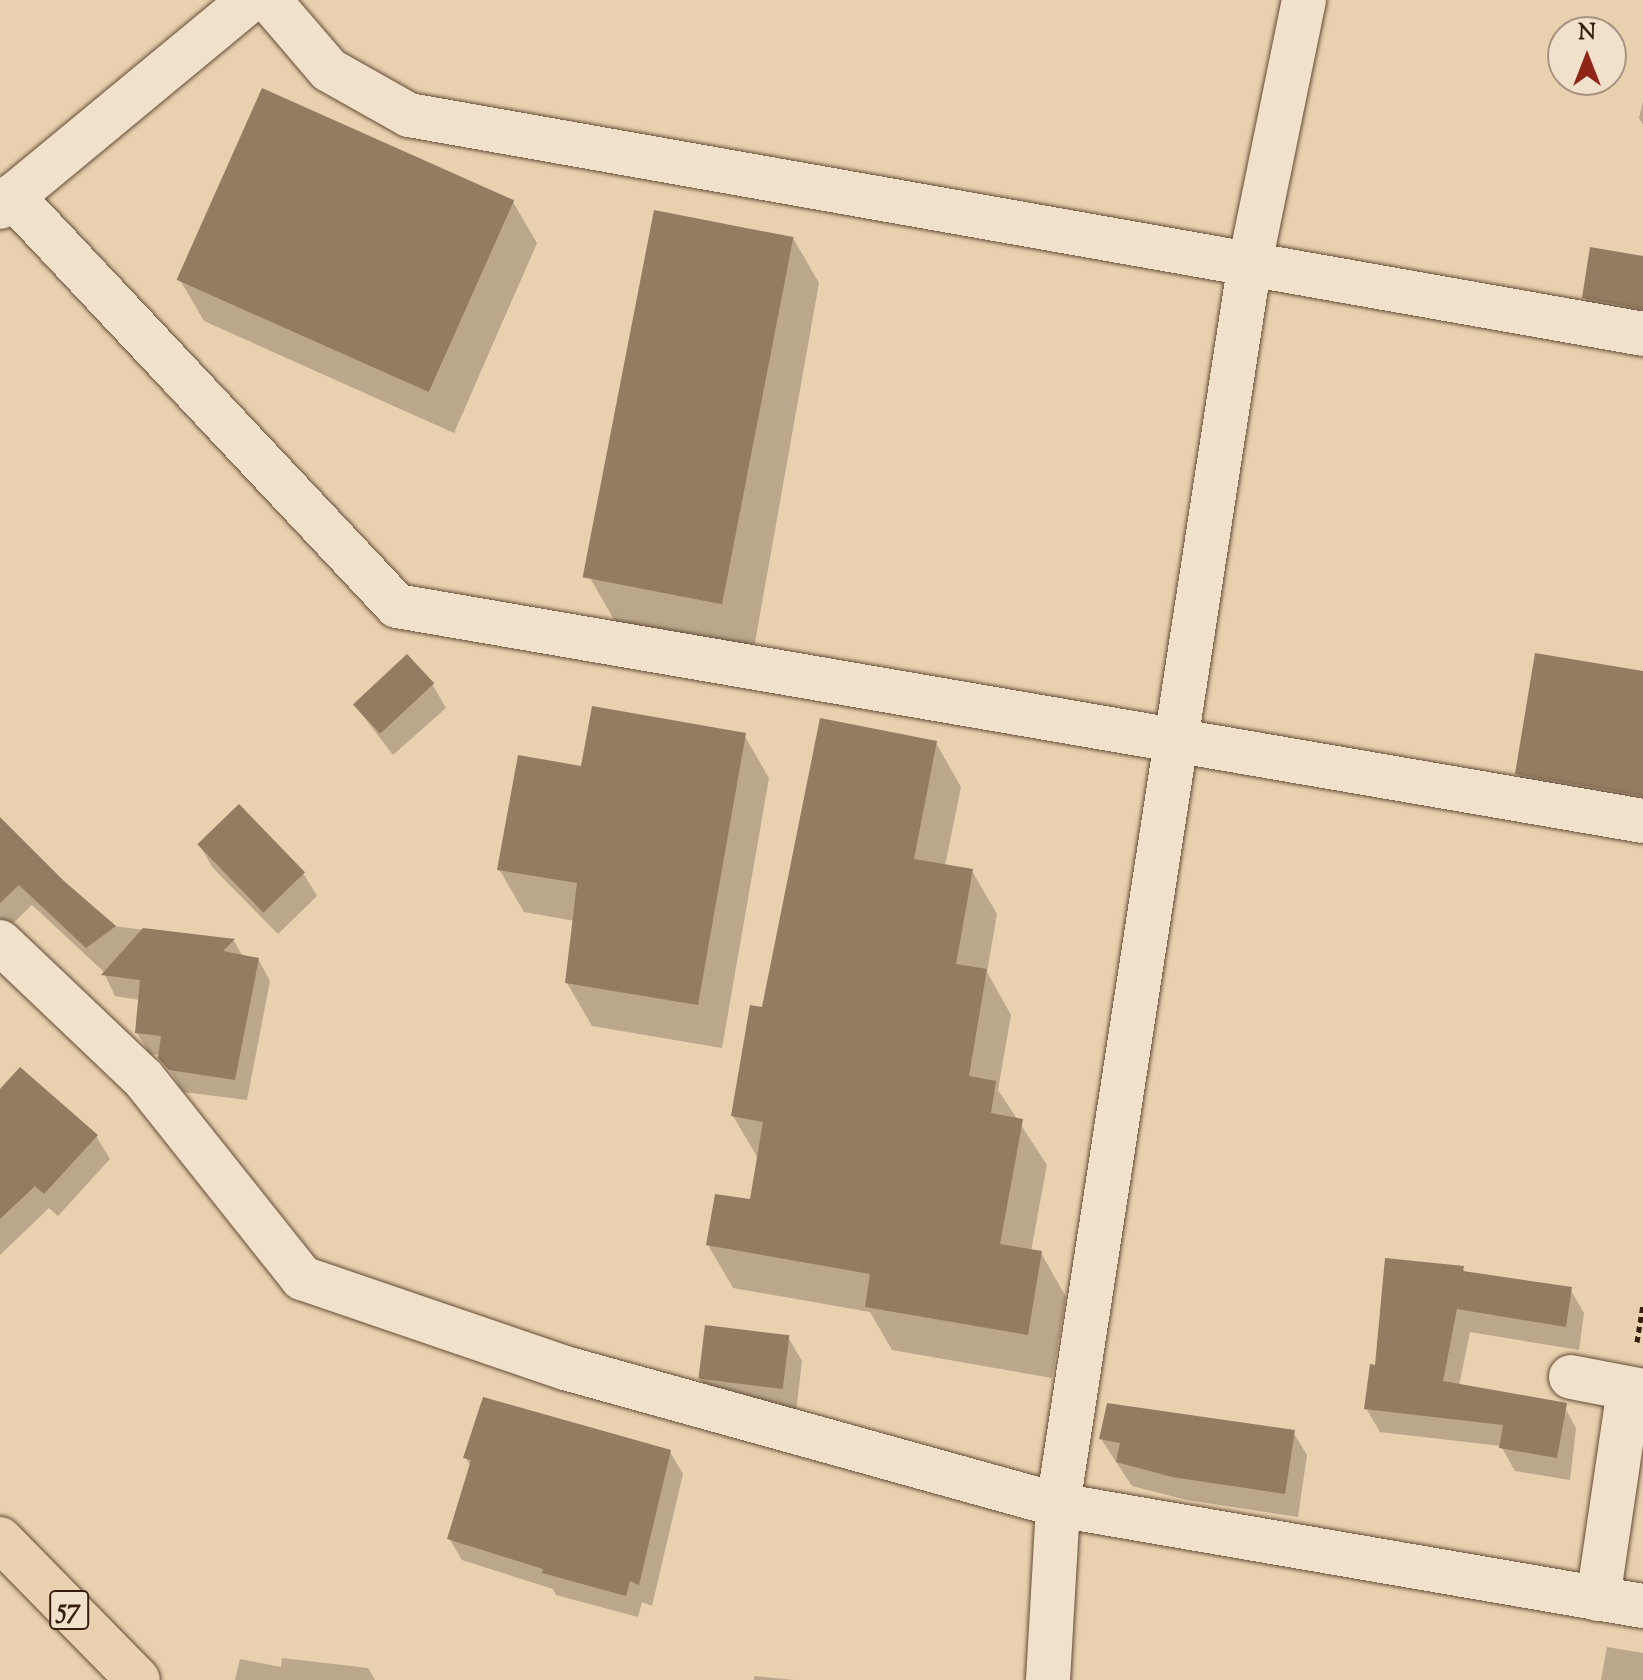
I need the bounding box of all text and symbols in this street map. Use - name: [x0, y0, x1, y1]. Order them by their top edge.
- north arrow: [1547, 16, 1627, 96]
- text: N: [1578, 18, 1596, 50]
- road number: 57: [49, 1586, 89, 1634]

